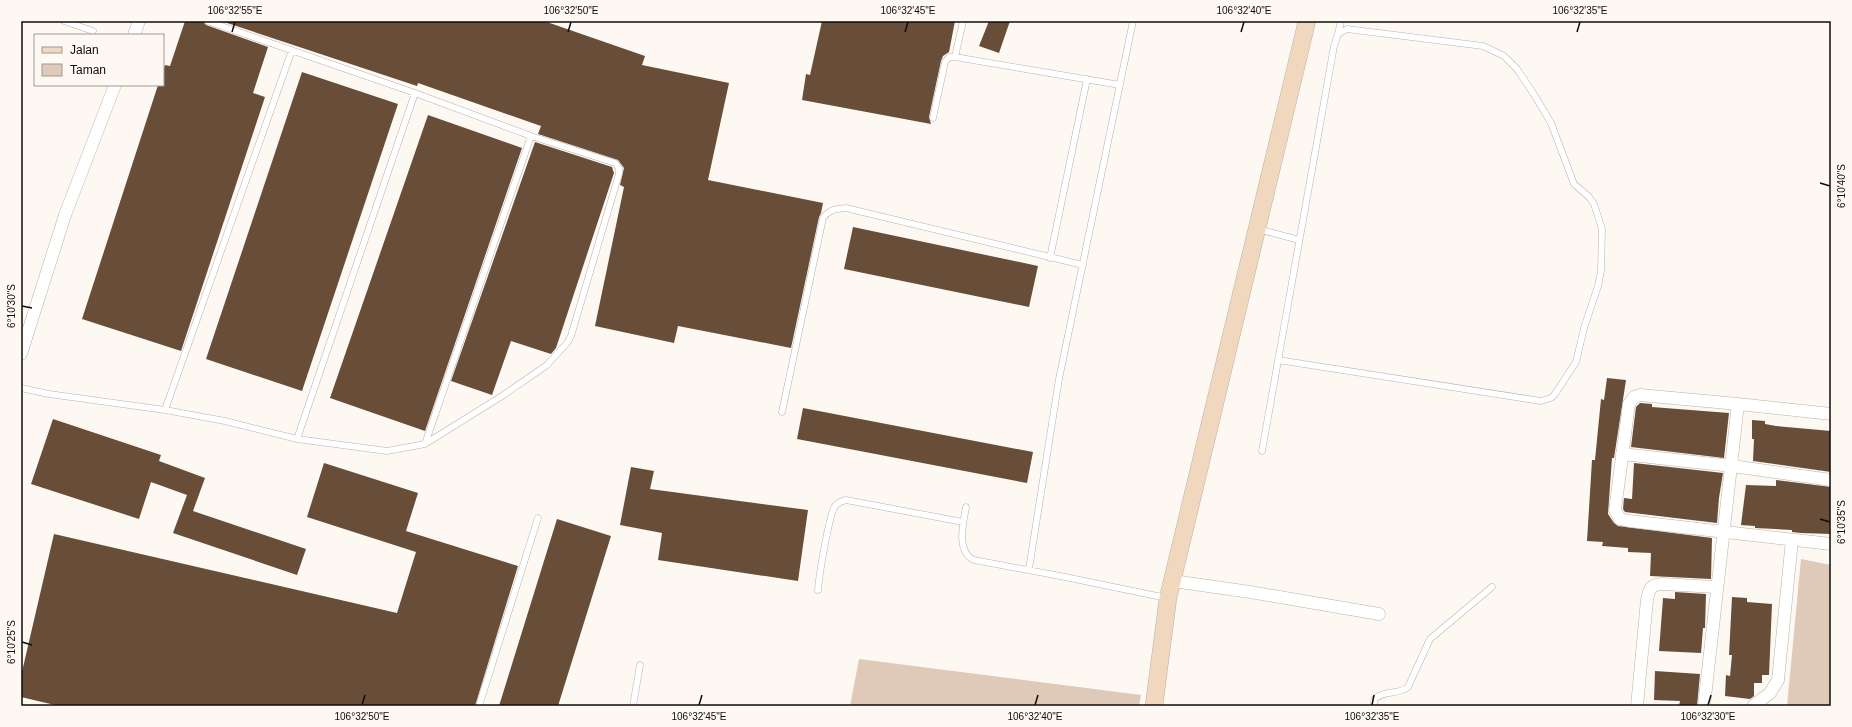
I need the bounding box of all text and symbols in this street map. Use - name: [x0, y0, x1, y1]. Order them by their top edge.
- text: 106°32'55"E: [207, 5, 263, 16]
- text: 106°32'50"E: [543, 5, 599, 16]
- text: 106°32'45"E: [880, 5, 936, 16]
- text: 106°32'40"E: [1216, 5, 1272, 16]
- text: 106°32'35"E: [1552, 5, 1608, 16]
- legend: [34, 34, 164, 86]
- text: Jalan: [70, 43, 99, 57]
- text: Taman: [70, 63, 106, 77]
- text: 6°10'40"S: [1836, 164, 1847, 208]
- text: 6°10'30"S: [6, 284, 17, 328]
- text: 6°10'35"S: [1836, 500, 1847, 544]
- text: 6°10'25"S: [6, 620, 17, 664]
- text: 106°32'50"E: [334, 711, 390, 722]
- text: 106°32'45"E: [671, 711, 727, 722]
- text: 106°32'40"E: [1007, 711, 1063, 722]
- text: 106°32'35"E: [1344, 711, 1400, 722]
- text: 106°32'30"E: [1680, 711, 1736, 722]

